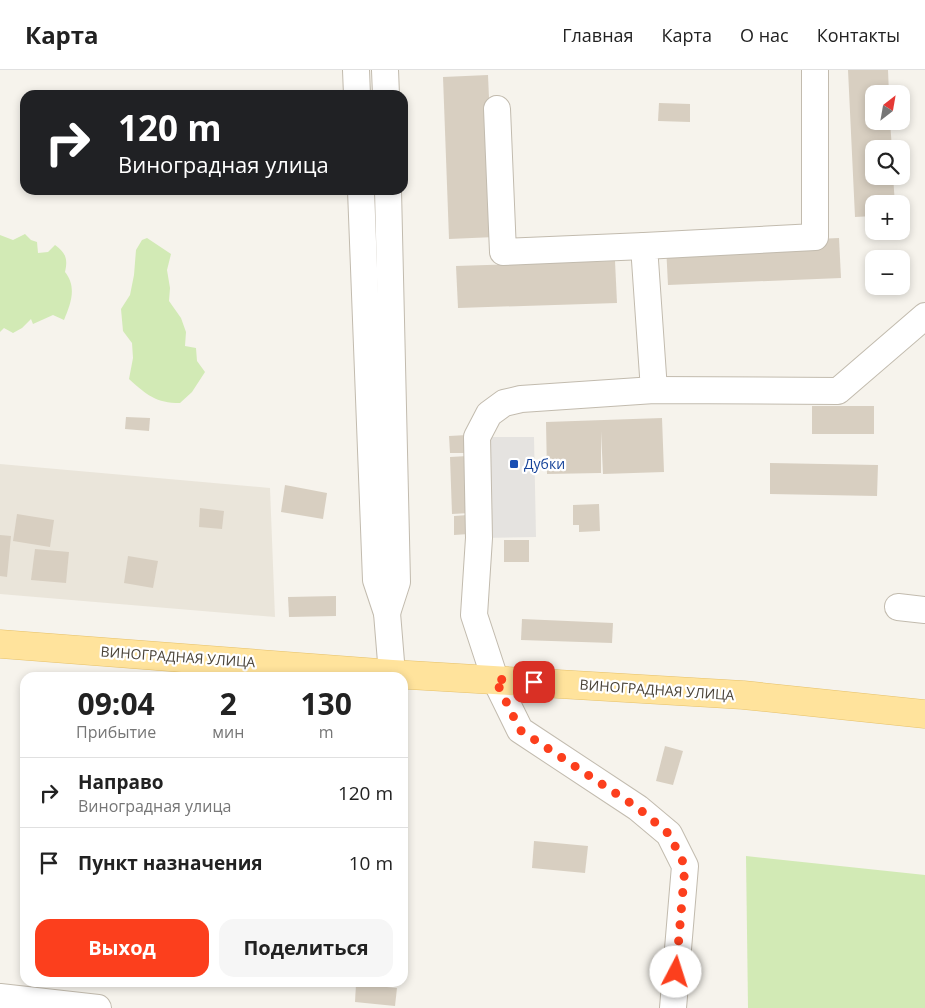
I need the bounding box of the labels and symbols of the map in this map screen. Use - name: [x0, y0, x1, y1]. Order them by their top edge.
- north arrow: [865, 85, 910, 130]
- place label: Дубки: [524, 454, 565, 473]
- marker: Дубки: [508, 458, 520, 470]
- street label: ВИНОГРАДНАЯ УЛИЦА: [100, 642, 256, 671]
- pin: [513, 661, 555, 703]
- street label: ВИНОГРАДНАЯ УЛИЦА: [579, 675, 735, 704]
- position arrow: [649, 945, 701, 997]

